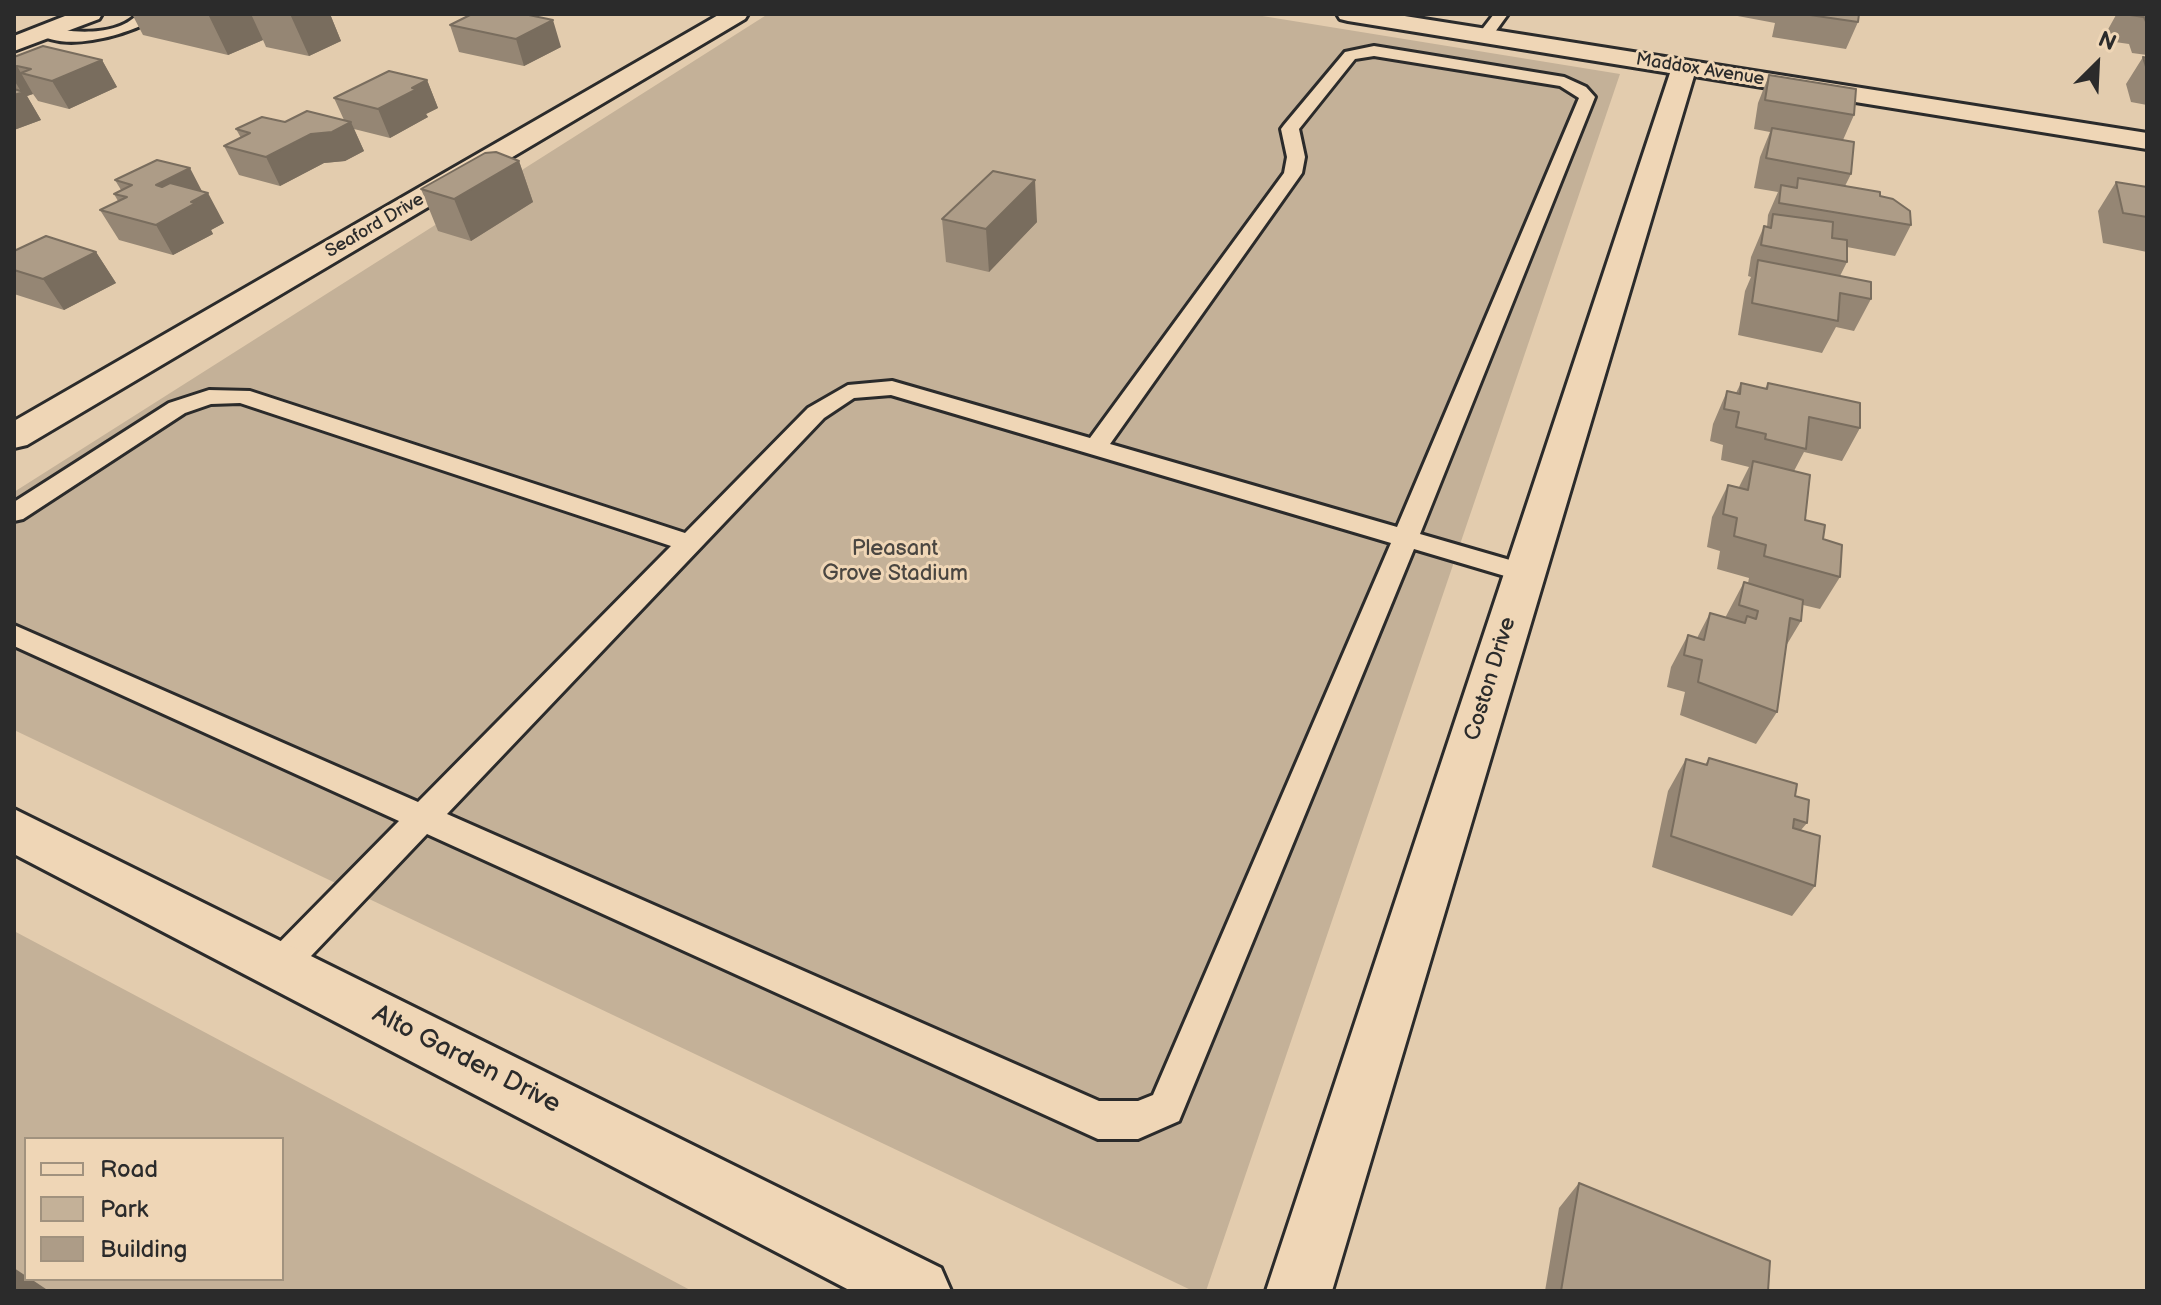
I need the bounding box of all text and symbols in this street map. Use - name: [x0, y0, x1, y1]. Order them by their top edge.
- north arrow: [2057, 24, 2137, 104]
- text: N: [2094, 26, 2120, 57]
- street label: Maddox Avenue: [1634, 49, 1766, 91]
- street label: Seaford Drive: [322, 189, 428, 263]
- park label: Pleasant Grove Stadium: [822, 536, 968, 588]
- street label: Coston Drive: [1460, 614, 1522, 744]
- street label: Alto Garden Drive: [367, 999, 565, 1121]
- legend: [24, 1137, 284, 1281]
- text: Road: [100, 1155, 158, 1184]
- text: Park: [100, 1195, 148, 1224]
- text: Building: [100, 1235, 187, 1264]

